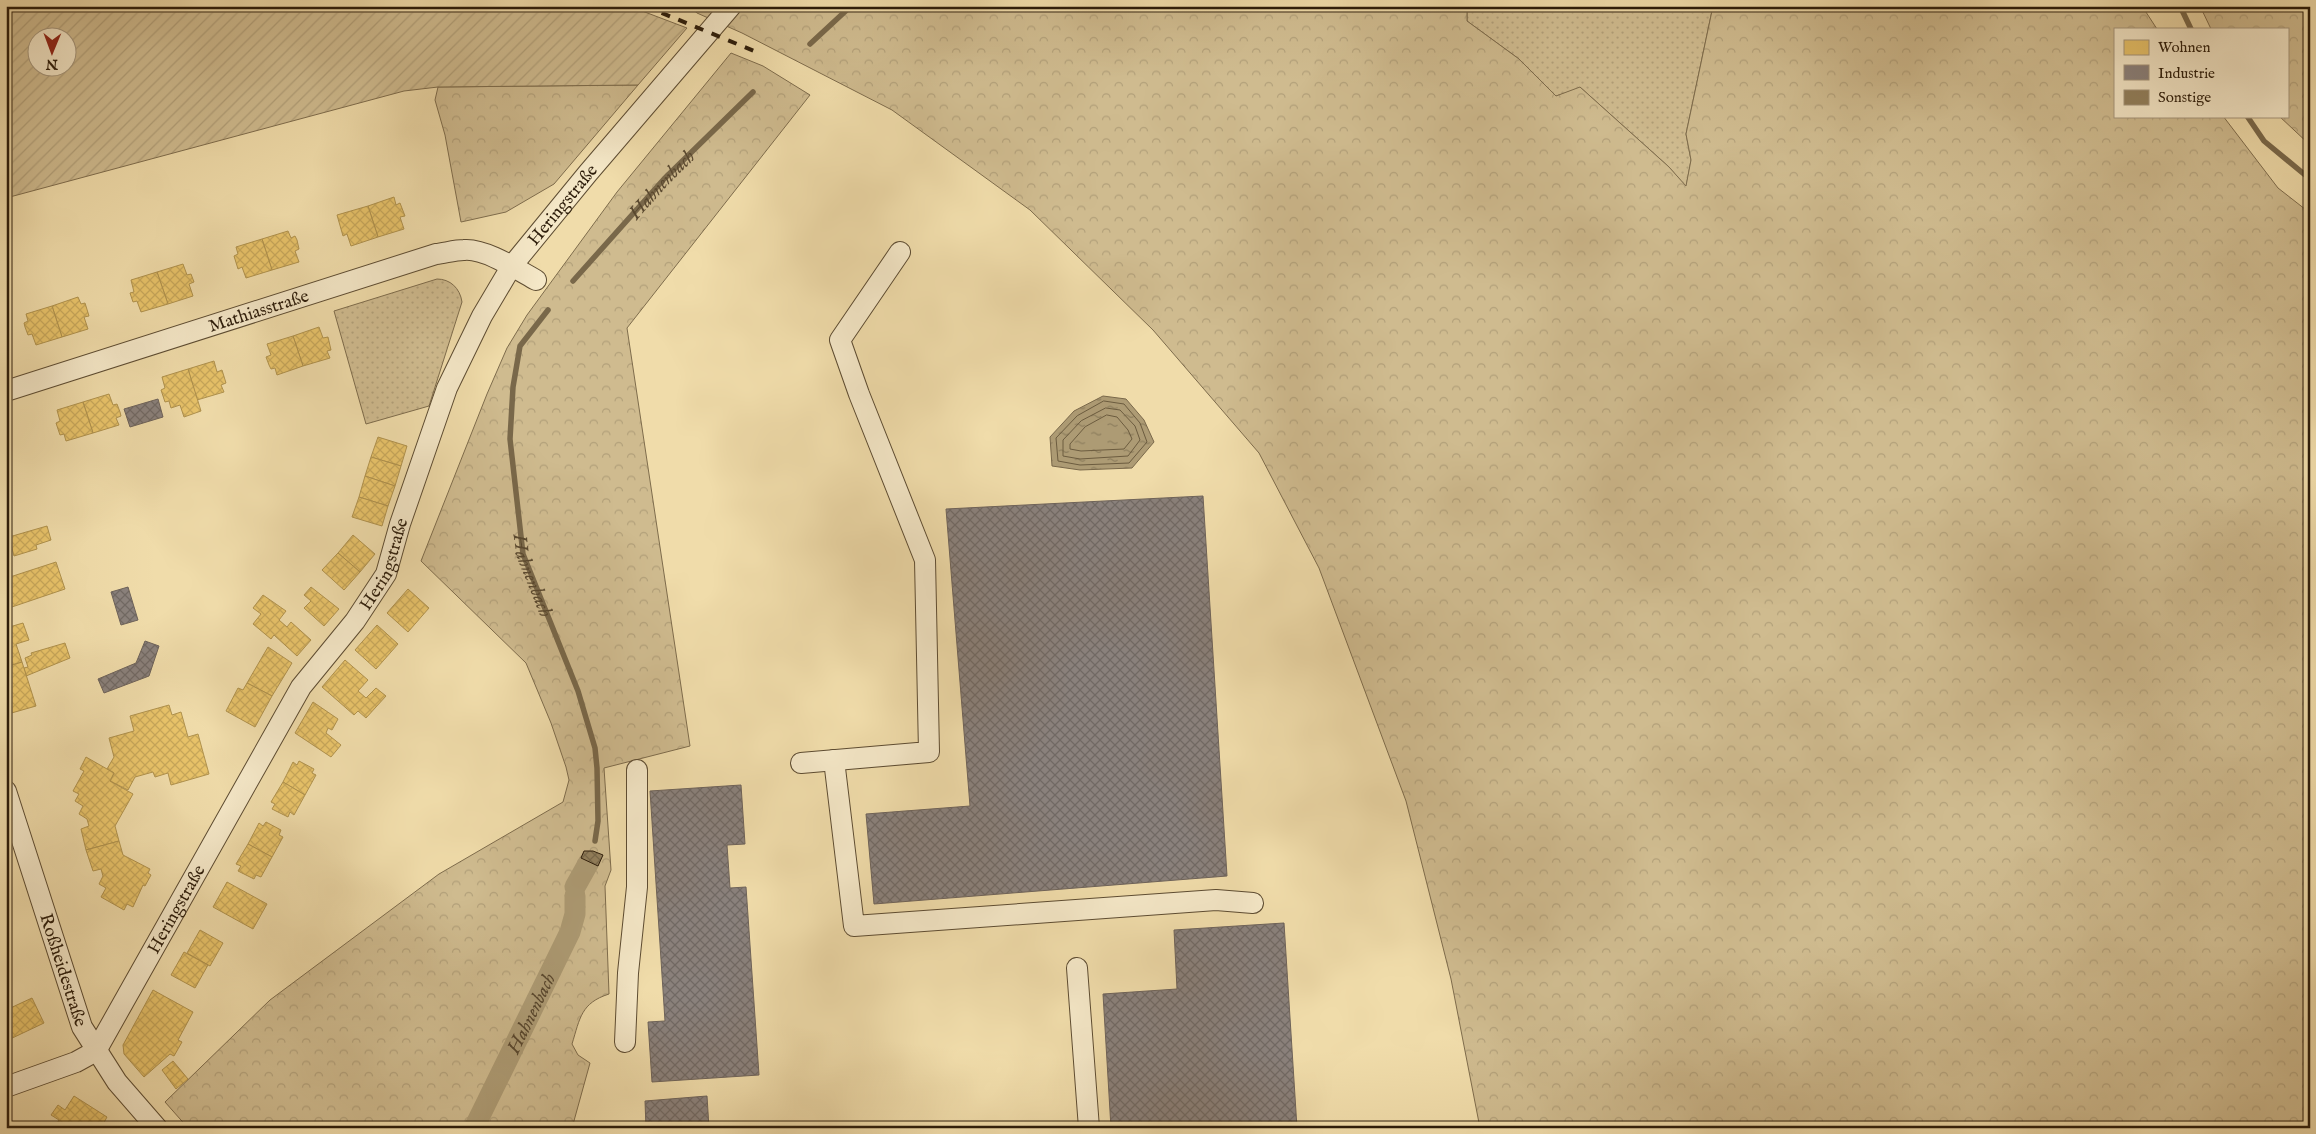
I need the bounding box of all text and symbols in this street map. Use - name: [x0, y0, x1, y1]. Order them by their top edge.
- north arrow: [28, 28, 78, 78]
- legend: [2114, 28, 2288, 118]
- text: Wohnen: [2158, 38, 2210, 57]
- text: N: [46, 55, 59, 73]
- text: Industrie: [2158, 64, 2215, 83]
- text: Sonstige: [2158, 88, 2211, 107]
- water label: Hahnenbach: [623, 146, 701, 226]
- street label: Heringstraße: [523, 160, 603, 251]
- street label: Mathiasstraße: [206, 285, 312, 339]
- street label: Heringstraße: [355, 515, 414, 615]
- water label: Hahnenbach: [507, 532, 557, 621]
- street label: Heringstraße: [143, 861, 211, 959]
- street label: Roßheidestraße: [33, 911, 91, 1030]
- water label: Hahnenbach: [502, 970, 562, 1059]

